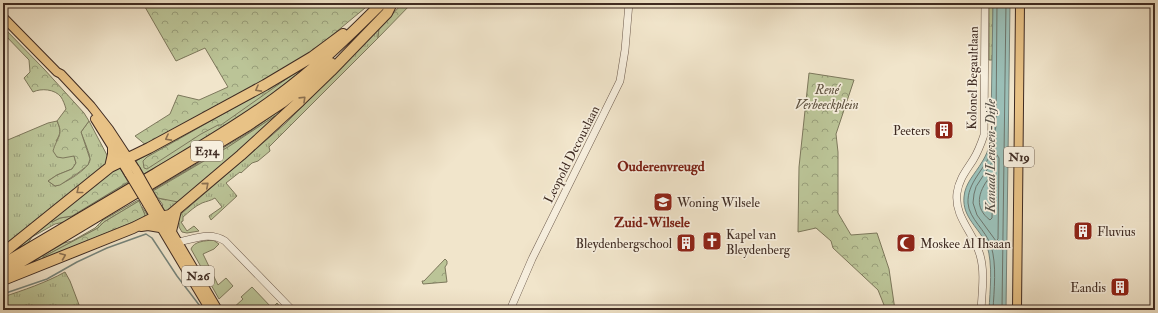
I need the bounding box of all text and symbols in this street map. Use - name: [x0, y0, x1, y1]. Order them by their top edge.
- street label: Kolonel Begaultlaan: [964, 26, 982, 130]
- park label: René Verbeeckplein: [795, 82, 859, 113]
- one-way arrow: [255, 84, 262, 91]
- one-way arrow: [298, 96, 306, 103]
- water label: Kanaal Leuven-Dijle: [982, 99, 999, 214]
- street label: Leopold Decouxlaan: [540, 103, 604, 206]
- building icon: Peeters: [933, 119, 955, 141]
- place label: Peeters: [893, 123, 931, 139]
- one-way arrow: [164, 133, 172, 141]
- road number: E314: [191, 141, 223, 161]
- road number: N19: [1004, 147, 1034, 167]
- district label: Ouderenvreugd: [617, 158, 705, 176]
- one-way arrow: [201, 183, 208, 190]
- one-way arrow: [77, 187, 84, 194]
- school or university icon: Woning Wilsele: [652, 191, 674, 213]
- place label: Woning Wilsele: [676, 195, 761, 211]
- district label: Zuid-Wilsele: [614, 214, 690, 231]
- building icon: Fluvius: [1072, 220, 1094, 242]
- place label: Fluvius: [1097, 224, 1136, 240]
- place label: Kapel van Bleydenberg: [726, 227, 791, 259]
- church icon: Kapel van Bleydenberg: [701, 230, 723, 252]
- building icon: Bleydenbergschool: [675, 232, 697, 254]
- mosque icon: Moskee Al Ihsaan: [895, 232, 917, 254]
- place label: Bleydenbergschool: [575, 236, 673, 253]
- place label: Moskee Al Ihsaan: [920, 236, 1011, 252]
- one-way arrow: [58, 253, 66, 261]
- road number: N26: [182, 266, 214, 286]
- building icon: Eandis: [1109, 276, 1131, 298]
- place label: Eandis: [1070, 280, 1107, 296]

